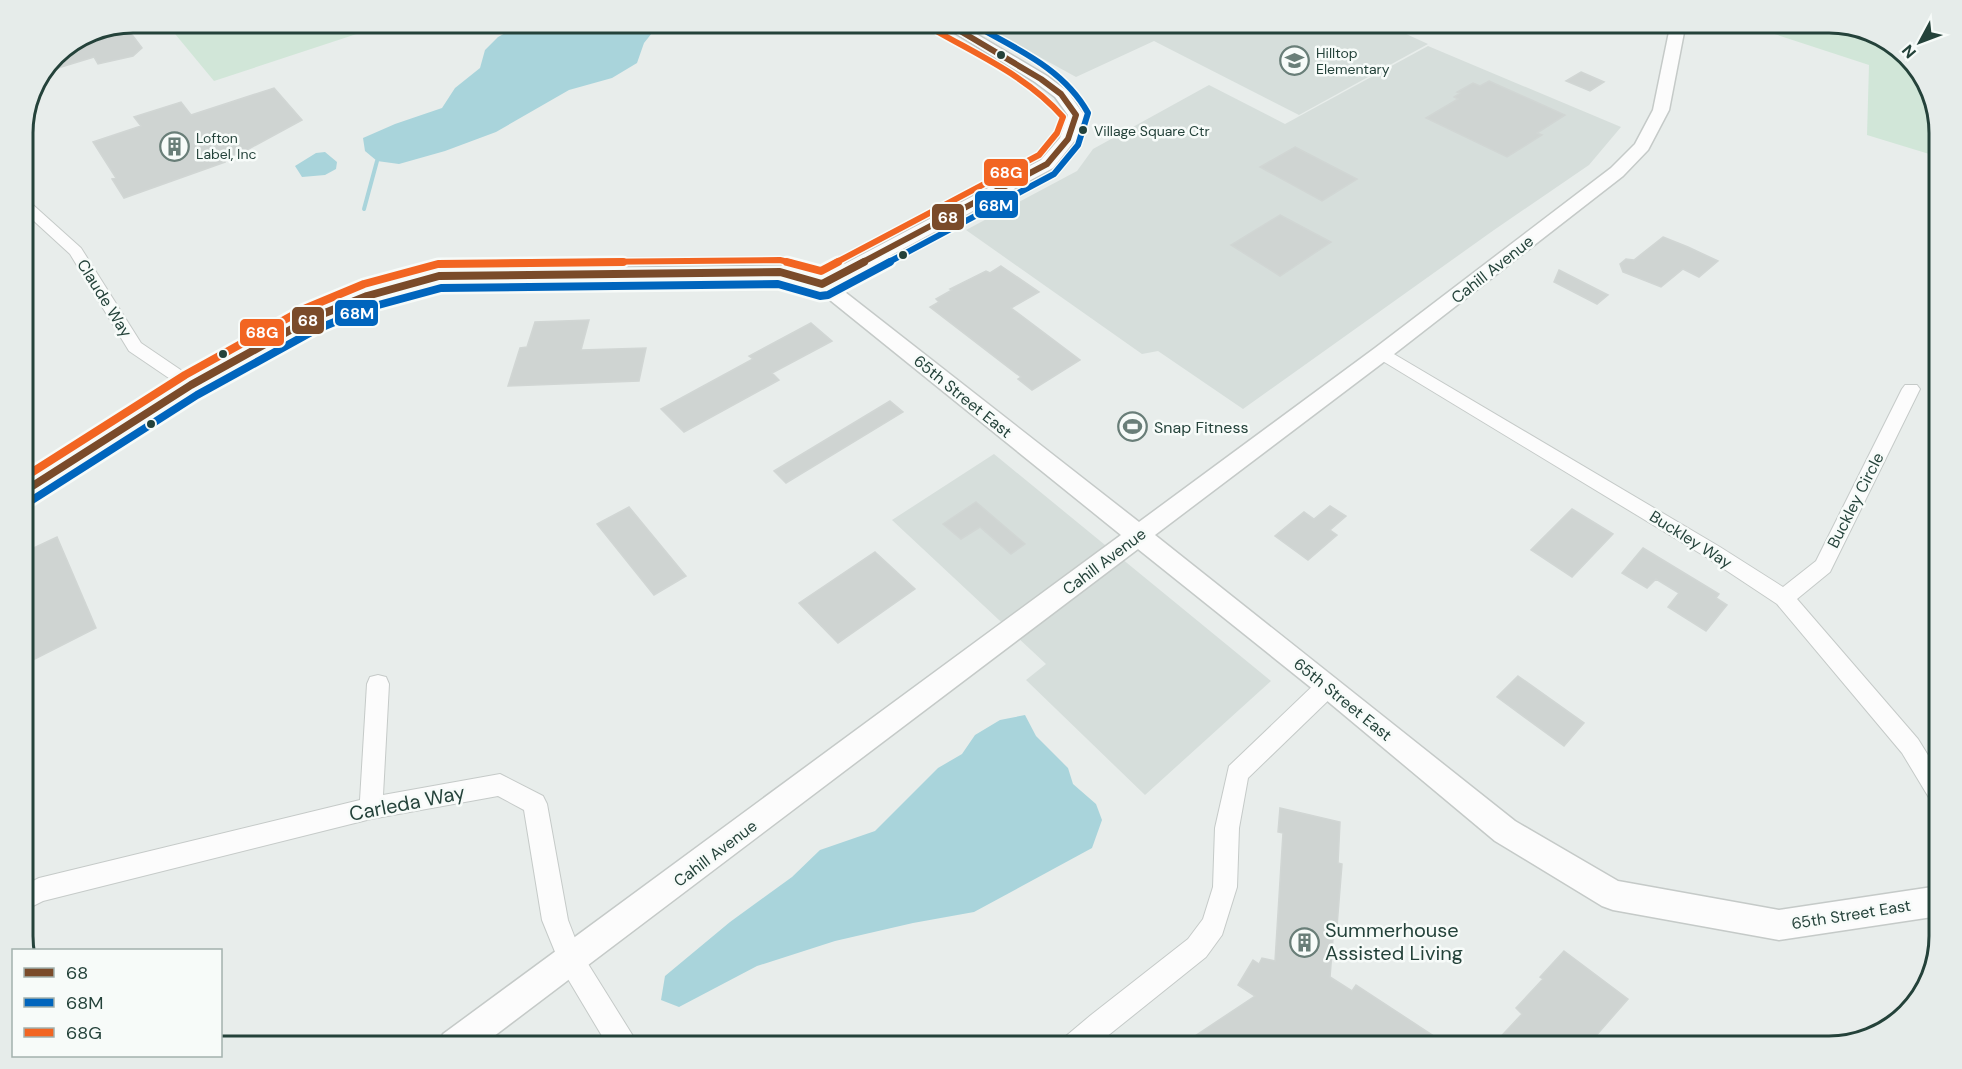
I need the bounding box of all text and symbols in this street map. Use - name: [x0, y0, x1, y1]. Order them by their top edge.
- north arrow: [1890, 12, 1950, 72]
- text: N: [1897, 40, 1921, 63]
- place label: Hilltop Elementary: [1316, 44, 1390, 78]
- school or university icon: Hilltop Elementary: [1279, 45, 1311, 77]
- unlabelled marker: [995, 49, 1007, 61]
- place label: Village Square Ctr: [1094, 122, 1210, 140]
- marker: Village Square Ctr: [1077, 124, 1089, 136]
- place label: Lofton Label, Inc: [196, 129, 256, 163]
- building icon: Lofton Label, Inc: [159, 130, 191, 162]
- line badge: 68G: [983, 158, 1029, 187]
- text: 68G: [990, 162, 1022, 183]
- line badge: 68M: [974, 190, 1019, 219]
- text: 68M: [979, 195, 1013, 216]
- line badge: 68: [931, 203, 965, 231]
- text: 68: [938, 207, 958, 228]
- street label: Cahill Avenue: [1447, 231, 1538, 308]
- unlabelled marker: [897, 249, 909, 261]
- street label: Claude Way: [72, 255, 137, 341]
- line badge: 68M: [334, 299, 379, 327]
- text: 68M: [340, 303, 374, 324]
- line badge: 68: [291, 306, 325, 335]
- text: 68: [298, 310, 318, 331]
- line badge: 68G: [239, 318, 285, 347]
- text: 68G: [246, 322, 278, 343]
- unlabelled marker: [217, 348, 229, 360]
- street label: 65th Street East: [909, 350, 1016, 442]
- sports icon: Snap Fitness: [1117, 411, 1149, 443]
- place label: Snap Fitness: [1154, 417, 1248, 438]
- unlabelled marker: [145, 418, 157, 430]
- street label: Buckley Circle: [1822, 449, 1888, 551]
- street label: Buckley Way: [1645, 506, 1736, 573]
- street label: Cahill Avenue: [1058, 523, 1150, 600]
- street label: 65th Street East: [1289, 653, 1396, 745]
- street label: Carleda Way: [347, 779, 467, 827]
- street label: Cahill Avenue: [669, 815, 761, 892]
- street label: 65th Street East: [1790, 895, 1912, 934]
- place label: Summerhouse Assisted Living: [1325, 917, 1463, 966]
- building icon: Summerhouse Assisted Living: [1288, 926, 1320, 958]
- legend: [12, 949, 222, 1057]
- text: 68: [66, 961, 88, 985]
- text: 68M: [66, 991, 103, 1015]
- text: 68G: [66, 1021, 102, 1045]

